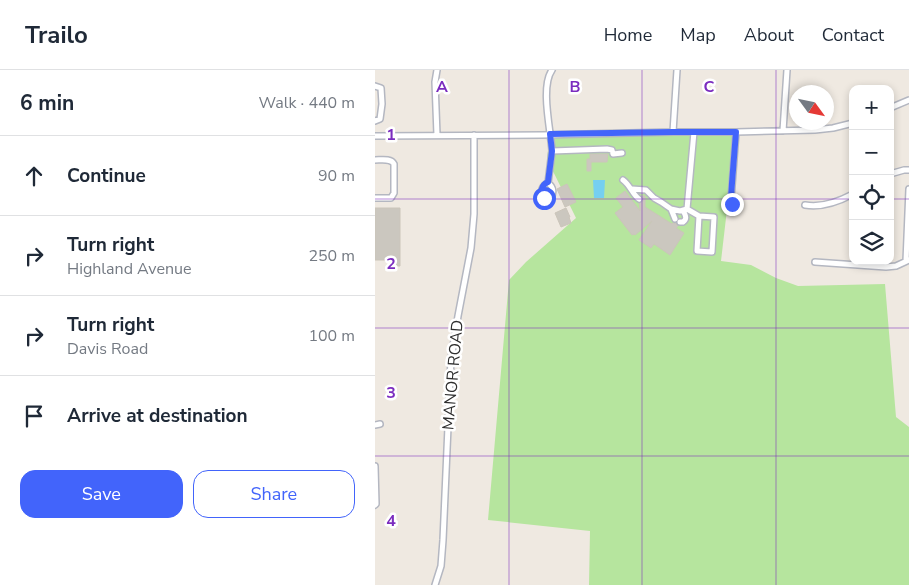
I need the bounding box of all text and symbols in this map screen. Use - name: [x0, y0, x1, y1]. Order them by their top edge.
- text: Trailo: [25, 19, 88, 51]
- text: Home: [604, 23, 652, 47]
- text: Map: [680, 23, 716, 47]
- text: About: [744, 23, 794, 47]
- text: Contact: [822, 23, 884, 47]
- text: A: [436, 76, 448, 98]
- text: B: [569, 76, 581, 98]
- text: C: [704, 76, 715, 98]
- north arrow: [789, 85, 834, 130]
- map controls: [849, 85, 894, 265]
- button: +: [849, 85, 894, 130]
- text: 6 min: [20, 89, 74, 117]
- text: Walk · 440 m: [259, 92, 355, 114]
- text: 1: [386, 124, 396, 146]
- button: −: [849, 130, 894, 175]
- icon: ahead: [20, 162, 48, 190]
- text: Continue: [67, 163, 146, 189]
- text: 90 m: [318, 165, 355, 187]
- button: locate: [849, 175, 894, 220]
- route start: [533, 187, 556, 210]
- route end: [721, 193, 744, 216]
- button: layers: [849, 220, 894, 265]
- text: Turn right: [67, 232, 154, 258]
- icon: right: [20, 242, 48, 270]
- text: 250 m: [308, 245, 355, 267]
- text: 2: [386, 253, 396, 275]
- text: Highland Avenue: [67, 258, 192, 280]
- text: Turn right: [67, 312, 154, 338]
- street label: MANOR ROAD: [437, 319, 469, 431]
- icon: right: [20, 322, 48, 350]
- text: 100 m: [308, 325, 355, 347]
- text: Davis Road: [67, 338, 148, 360]
- text: 3: [386, 382, 396, 404]
- icon: arrive: [20, 402, 48, 430]
- text: Arrive at destination: [67, 403, 248, 429]
- button: Save: [20, 470, 183, 518]
- button: Share: [193, 470, 355, 518]
- text: 4: [386, 510, 396, 532]

